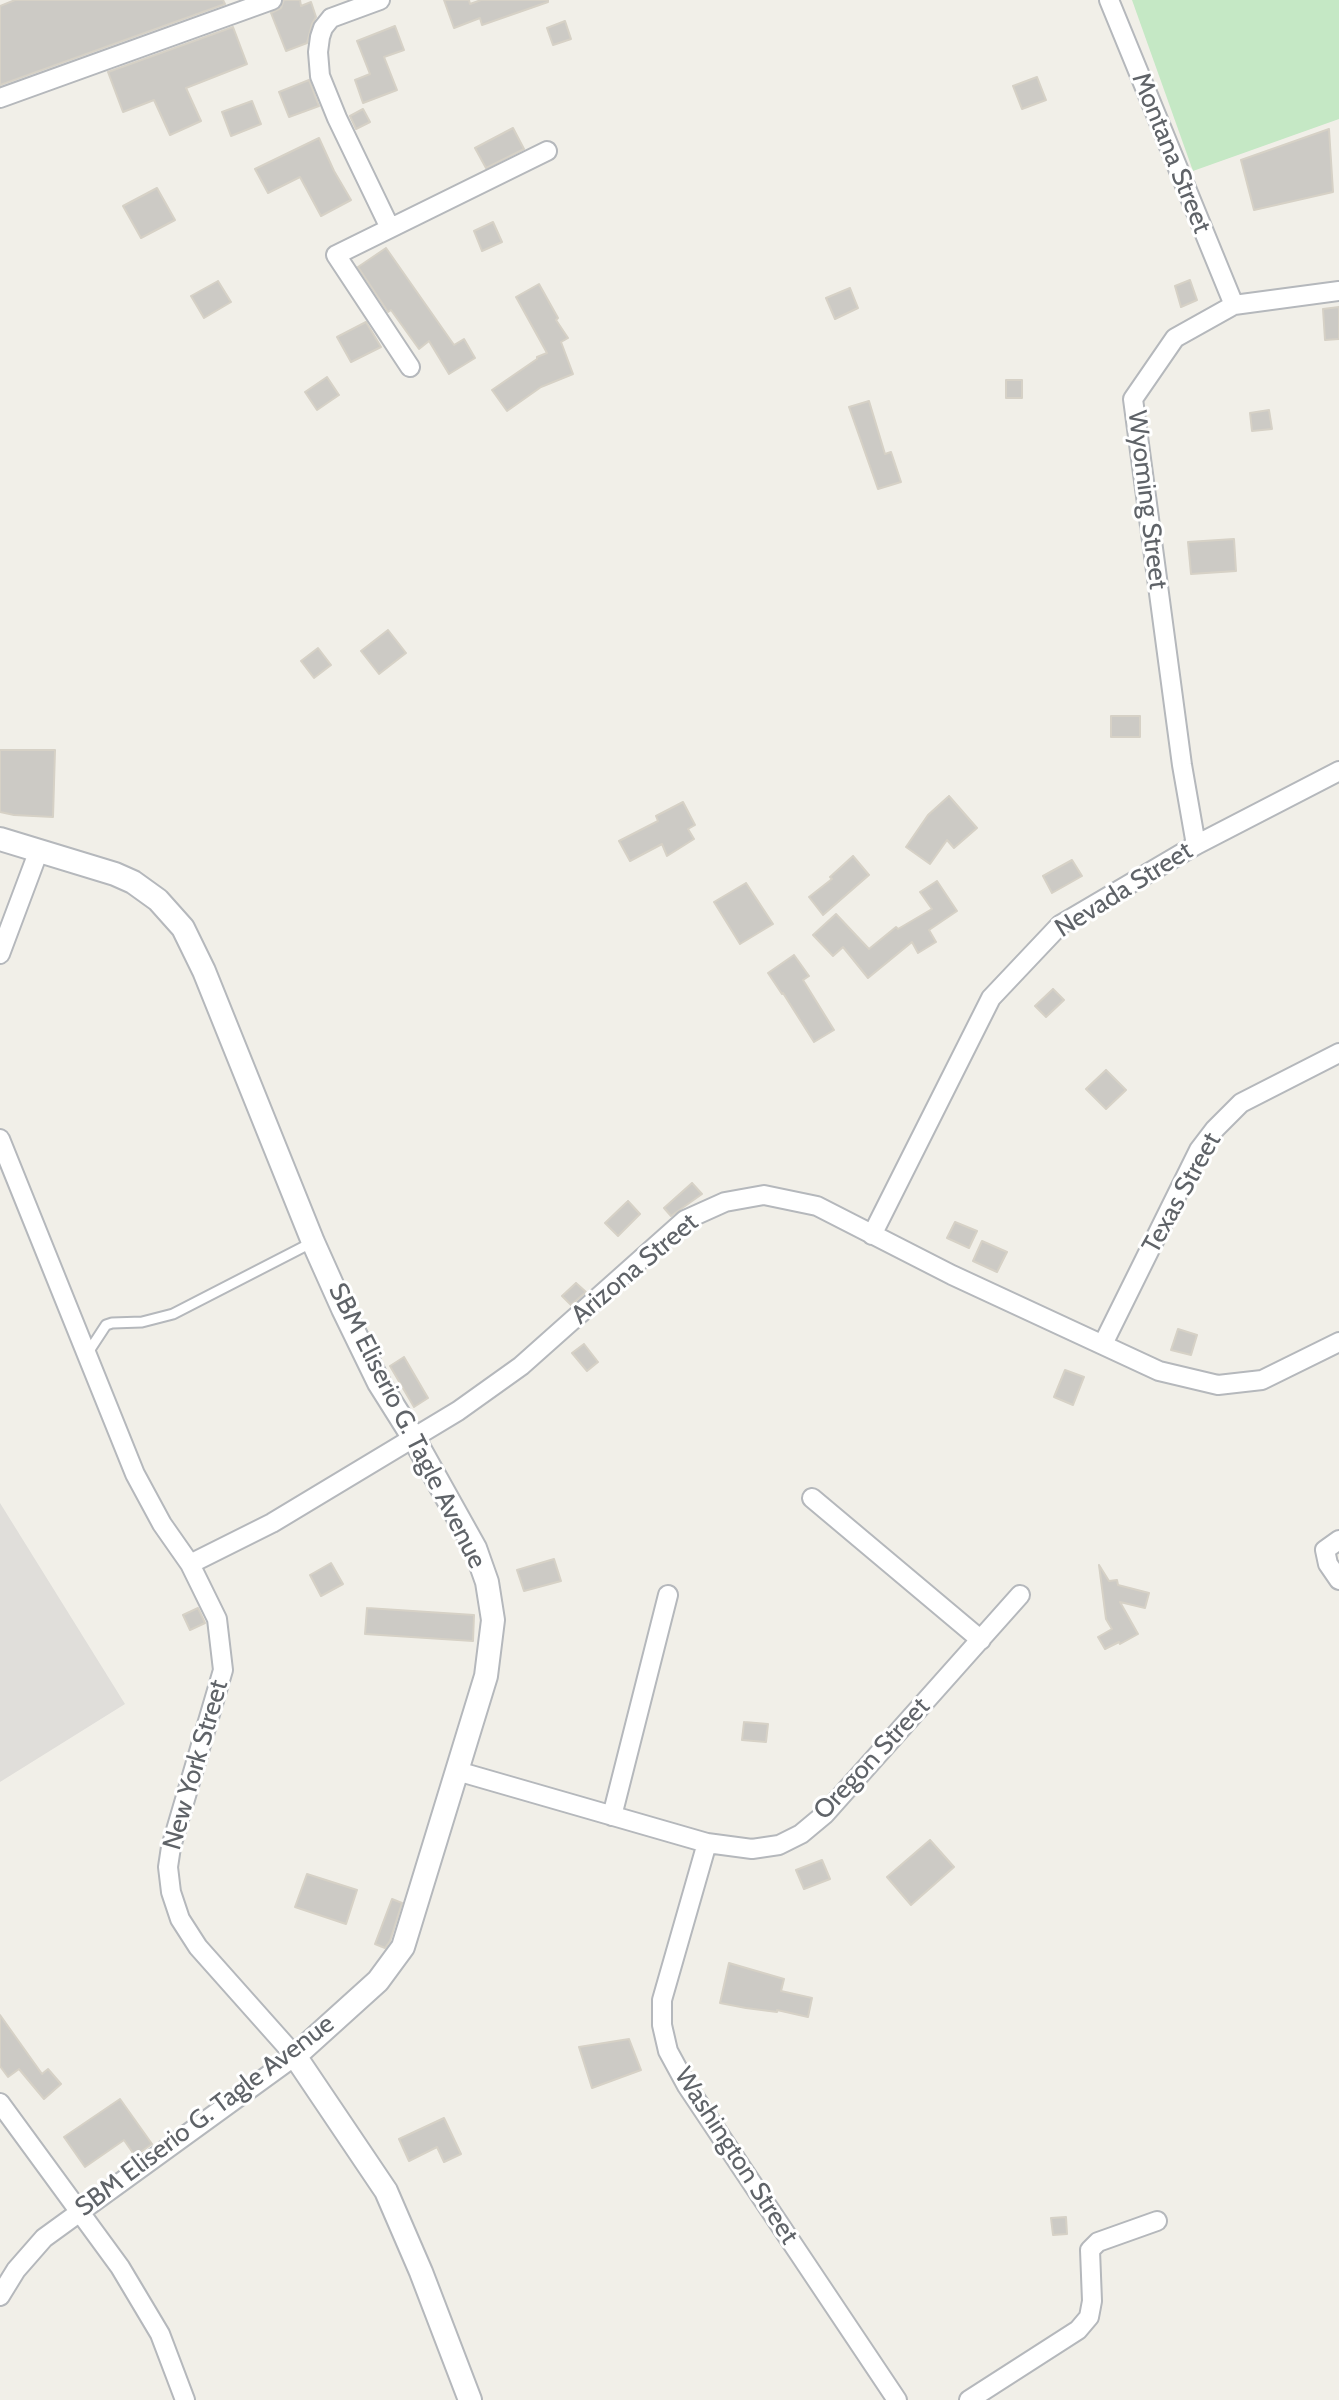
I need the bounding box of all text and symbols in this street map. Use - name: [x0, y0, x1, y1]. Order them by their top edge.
- street label: Montana Street: [1125, 68, 1217, 238]
- street label: Wyoming Street: [1121, 409, 1173, 591]
- street label: Nevada Street: [1050, 835, 1198, 945]
- street label: Texas Street: [1136, 1127, 1228, 1259]
- street label: Arizona Street: [565, 1207, 705, 1331]
- street label: SBM Eliserio G. Tagle Avenue: [321, 1278, 493, 1574]
- street label: New York Street: [157, 1676, 235, 1854]
- street label: Oregon Street: [808, 1692, 936, 1826]
- street label: SBM Eliserio G. Tagle Avenue: [70, 2009, 340, 2223]
- street label: Washington Street: [667, 2062, 805, 2250]

